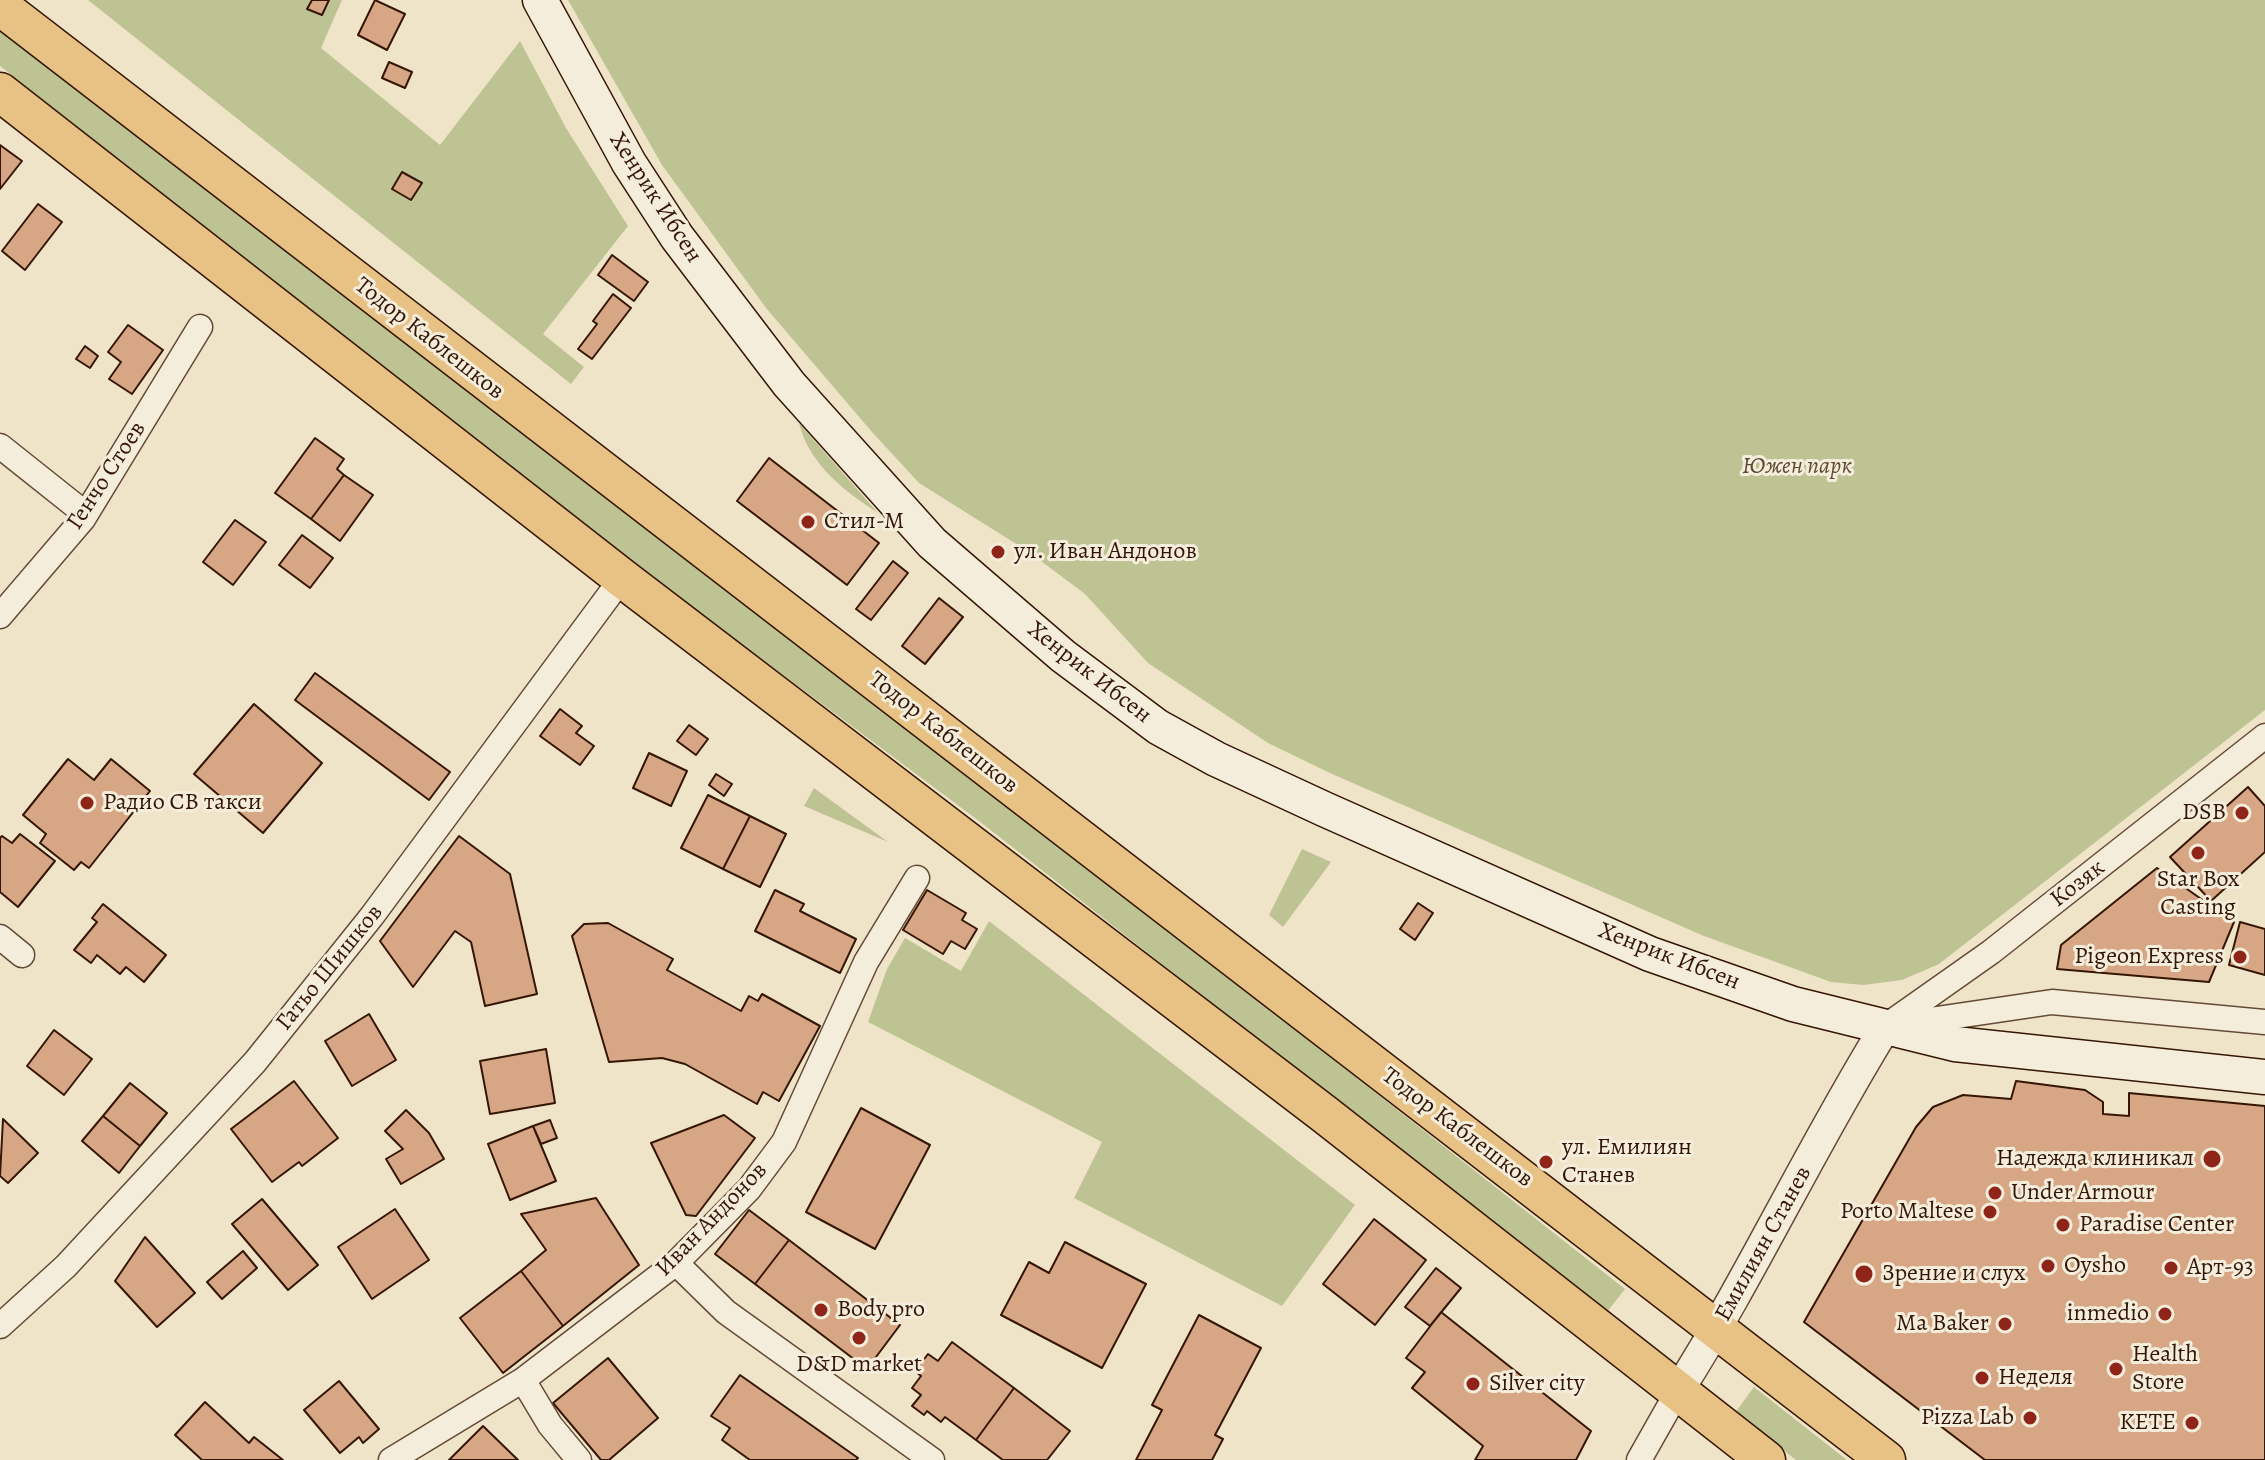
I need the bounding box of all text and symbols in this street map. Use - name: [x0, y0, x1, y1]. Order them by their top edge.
- street label: Хенрик Ибсен: [602, 127, 708, 269]
- street label: Тодор Каблешков: [348, 272, 510, 406]
- street label: Генчо Стоев: [61, 416, 153, 536]
- park label: Южен парк: [1742, 453, 1852, 481]
- place label: Стил-М: [824, 508, 904, 536]
- marker: Стил-М: [799, 513, 817, 531]
- place label: ул. Иван Андонов: [1014, 538, 1197, 566]
- marker: ул. Иван Андонов: [989, 543, 1007, 561]
- street label: Хенрик Ибсен: [1021, 616, 1157, 730]
- street label: Тодор Каблешков: [862, 666, 1024, 800]
- place label: Радио СВ такси: [103, 789, 262, 817]
- marker: Радио СВ такси: [78, 794, 96, 812]
- place label: DSB: [2182, 799, 2226, 827]
- marker: DSB: [2233, 804, 2251, 822]
- marker: Star Box Casting: [2189, 844, 2207, 862]
- street label: Козяк: [2045, 854, 2111, 914]
- place label: Star Box Casting: [2157, 866, 2239, 922]
- street label: Гатьо Шишков: [270, 899, 390, 1037]
- street label: Хенрик Ибсен: [1594, 917, 1744, 997]
- place label: Pigeon Express: [2074, 943, 2224, 971]
- marker: Pigeon Express: [2231, 948, 2249, 966]
- street label: Тодор Каблешков: [1376, 1062, 1538, 1194]
- place label: ул. Емилиян Станев: [1562, 1134, 1692, 1190]
- place label: Надежда клиникал: [1996, 1145, 2194, 1173]
- marker: Надежда клиникал: [2201, 1148, 2223, 1170]
- marker: ул. Емилиян Станев: [1537, 1153, 1555, 1171]
- street label: Иван Андонов: [650, 1157, 774, 1283]
- street label: Емилиян Станев: [1709, 1161, 1819, 1327]
- place label: Under Armour: [2011, 1179, 2154, 1207]
- marker: Under Armour: [1986, 1184, 2004, 1202]
- place label: Porto Maltese: [1840, 1198, 1974, 1226]
- marker: Porto Maltese: [1981, 1203, 1999, 1221]
- place label: Paradise Center: [2079, 1211, 2234, 1239]
- marker: Paradise Center: [2054, 1216, 2072, 1234]
- place label: Oysho: [2064, 1252, 2126, 1280]
- place label: Арт-93: [2187, 1254, 2254, 1282]
- marker: Oysho: [2039, 1257, 2057, 1275]
- marker: Арт-93: [2162, 1259, 2180, 1277]
- place label: Зрение и слух: [1882, 1260, 2026, 1288]
- marker: Зрение и слух: [1853, 1263, 1875, 1285]
- place label: Body pro: [837, 1296, 925, 1324]
- place label: inmedio: [2067, 1300, 2149, 1328]
- marker: Body pro: [812, 1301, 830, 1319]
- marker: inmedio: [2156, 1305, 2174, 1323]
- place label: Ma Baker: [1896, 1310, 1989, 1338]
- marker: Ma Baker: [1996, 1315, 2014, 1333]
- marker: D&D market: [850, 1329, 868, 1347]
- place label: Health Store: [2132, 1341, 2198, 1397]
- place label: D&D market: [796, 1351, 922, 1379]
- marker: Health Store: [2107, 1360, 2125, 1378]
- place label: Неделя: [1998, 1364, 2073, 1392]
- marker: Неделя: [1973, 1369, 1991, 1387]
- place label: Silver city: [1489, 1370, 1585, 1398]
- marker: Silver city: [1464, 1375, 1482, 1393]
- place label: Pizza Lab: [1921, 1404, 2014, 1432]
- marker: Pizza Lab: [2021, 1409, 2039, 1427]
- place label: KETE: [2119, 1409, 2176, 1437]
- marker: KETE: [2183, 1414, 2201, 1432]

